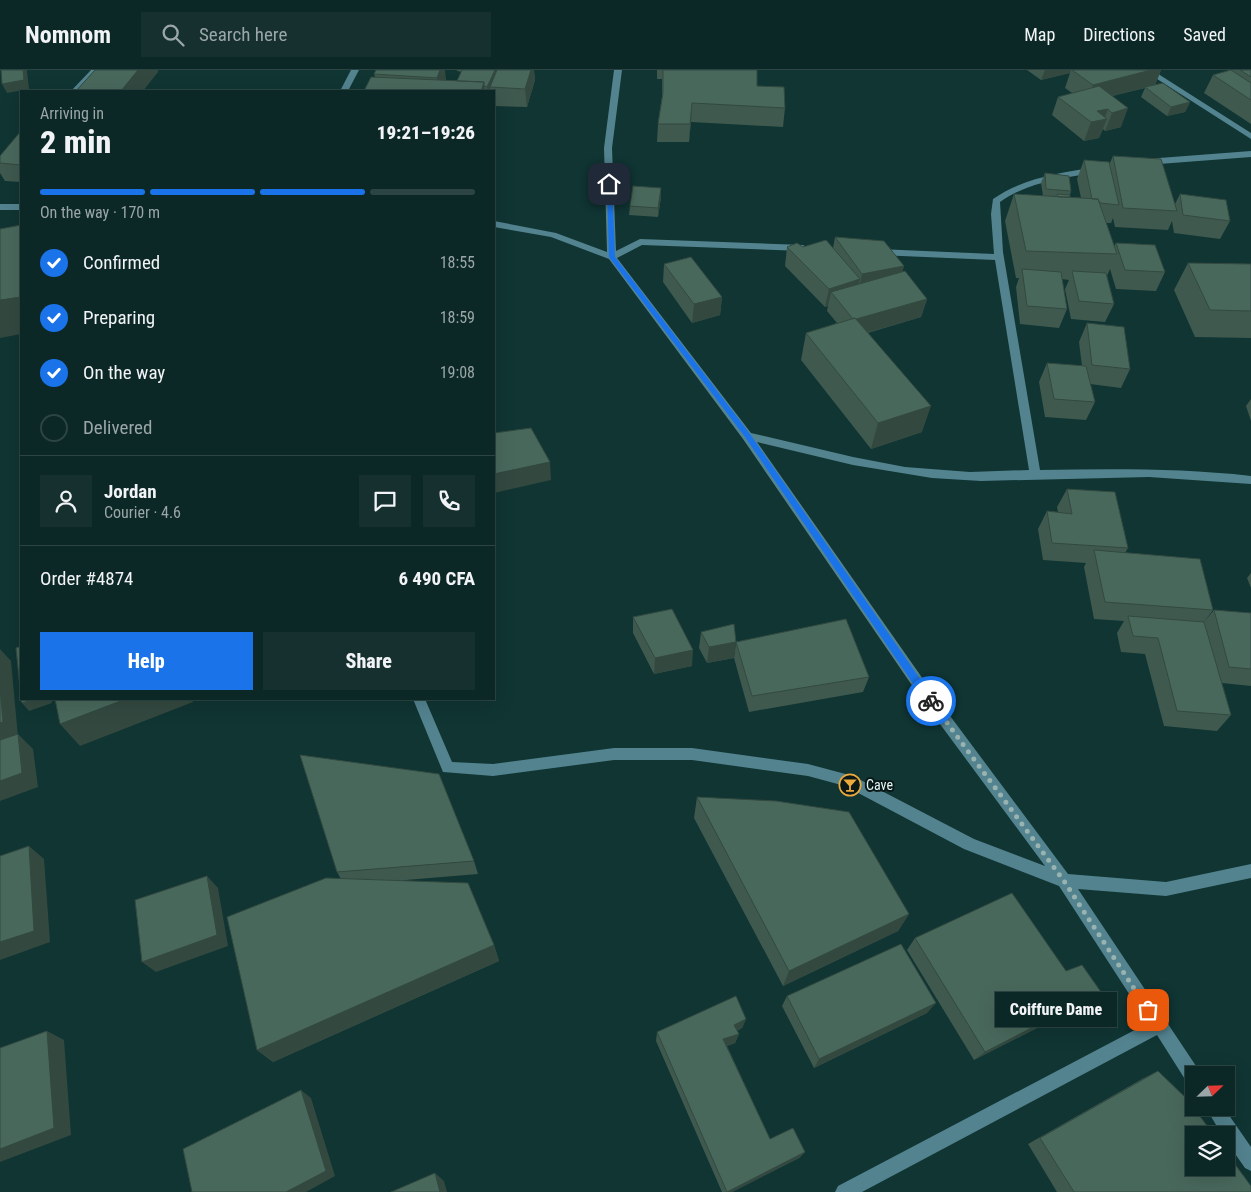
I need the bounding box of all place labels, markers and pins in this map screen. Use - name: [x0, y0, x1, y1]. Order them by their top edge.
- pin: [588, 163, 630, 205]
- bar icon: Cave: [838, 773, 862, 797]
- place label: Cave: [866, 777, 893, 793]
- pin: [1127, 989, 1169, 1031]
- callout: Coiffure Dame: [996, 992, 1118, 1028]

